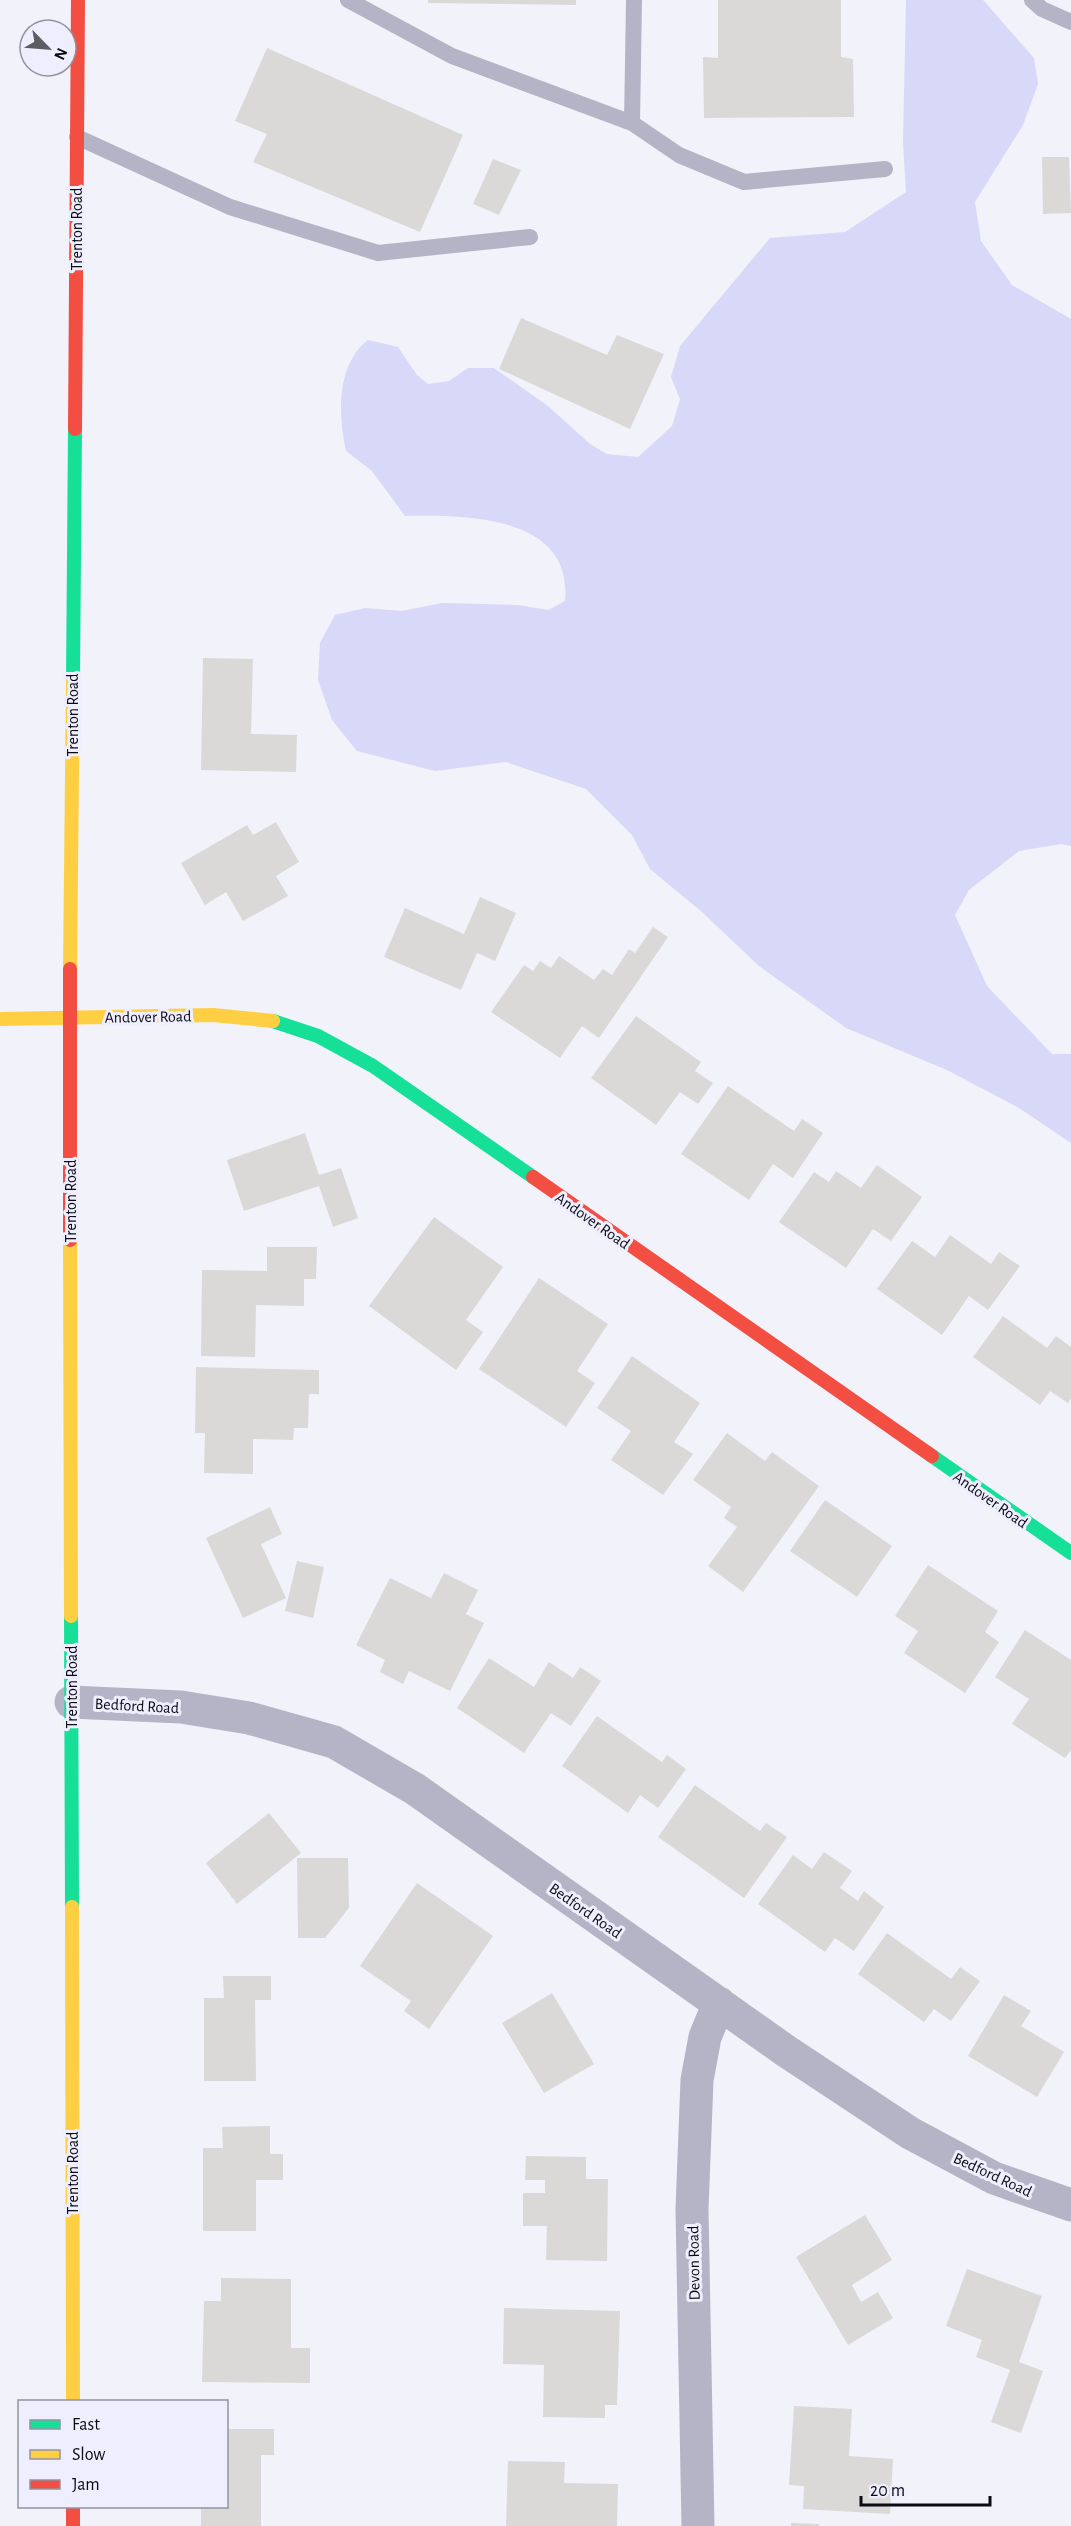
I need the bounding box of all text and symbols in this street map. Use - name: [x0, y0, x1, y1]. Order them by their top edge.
- north arrow: [18, 18, 78, 78]
- text: N: [51, 45, 70, 62]
- street label: Trenton Road: [69, 188, 85, 270]
- street label: Trenton Road: [65, 674, 81, 756]
- street label: Andover Road: [104, 1008, 192, 1026]
- street label: Trenton Road: [63, 1160, 79, 1242]
- street label: Andover Road: [552, 1189, 633, 1252]
- street label: Andover Road: [950, 1468, 1031, 1531]
- street label: Trenton Road: [64, 1646, 80, 1728]
- street label: Bedford Road: [94, 1696, 179, 1716]
- street label: Bedford Road: [546, 1880, 625, 1942]
- street label: Trenton Road: [65, 2132, 81, 2214]
- street label: Bedford Road: [951, 2150, 1034, 2200]
- street label: Devon Road: [685, 2226, 703, 2300]
- legend: [18, 2400, 228, 2508]
- text: Fast: [72, 2416, 100, 2434]
- text: Slow: [72, 2446, 105, 2464]
- scale bar: [861, 2469, 990, 2507]
- text: Jam: [72, 2476, 100, 2494]
- text: 20 m: [870, 2482, 905, 2500]

